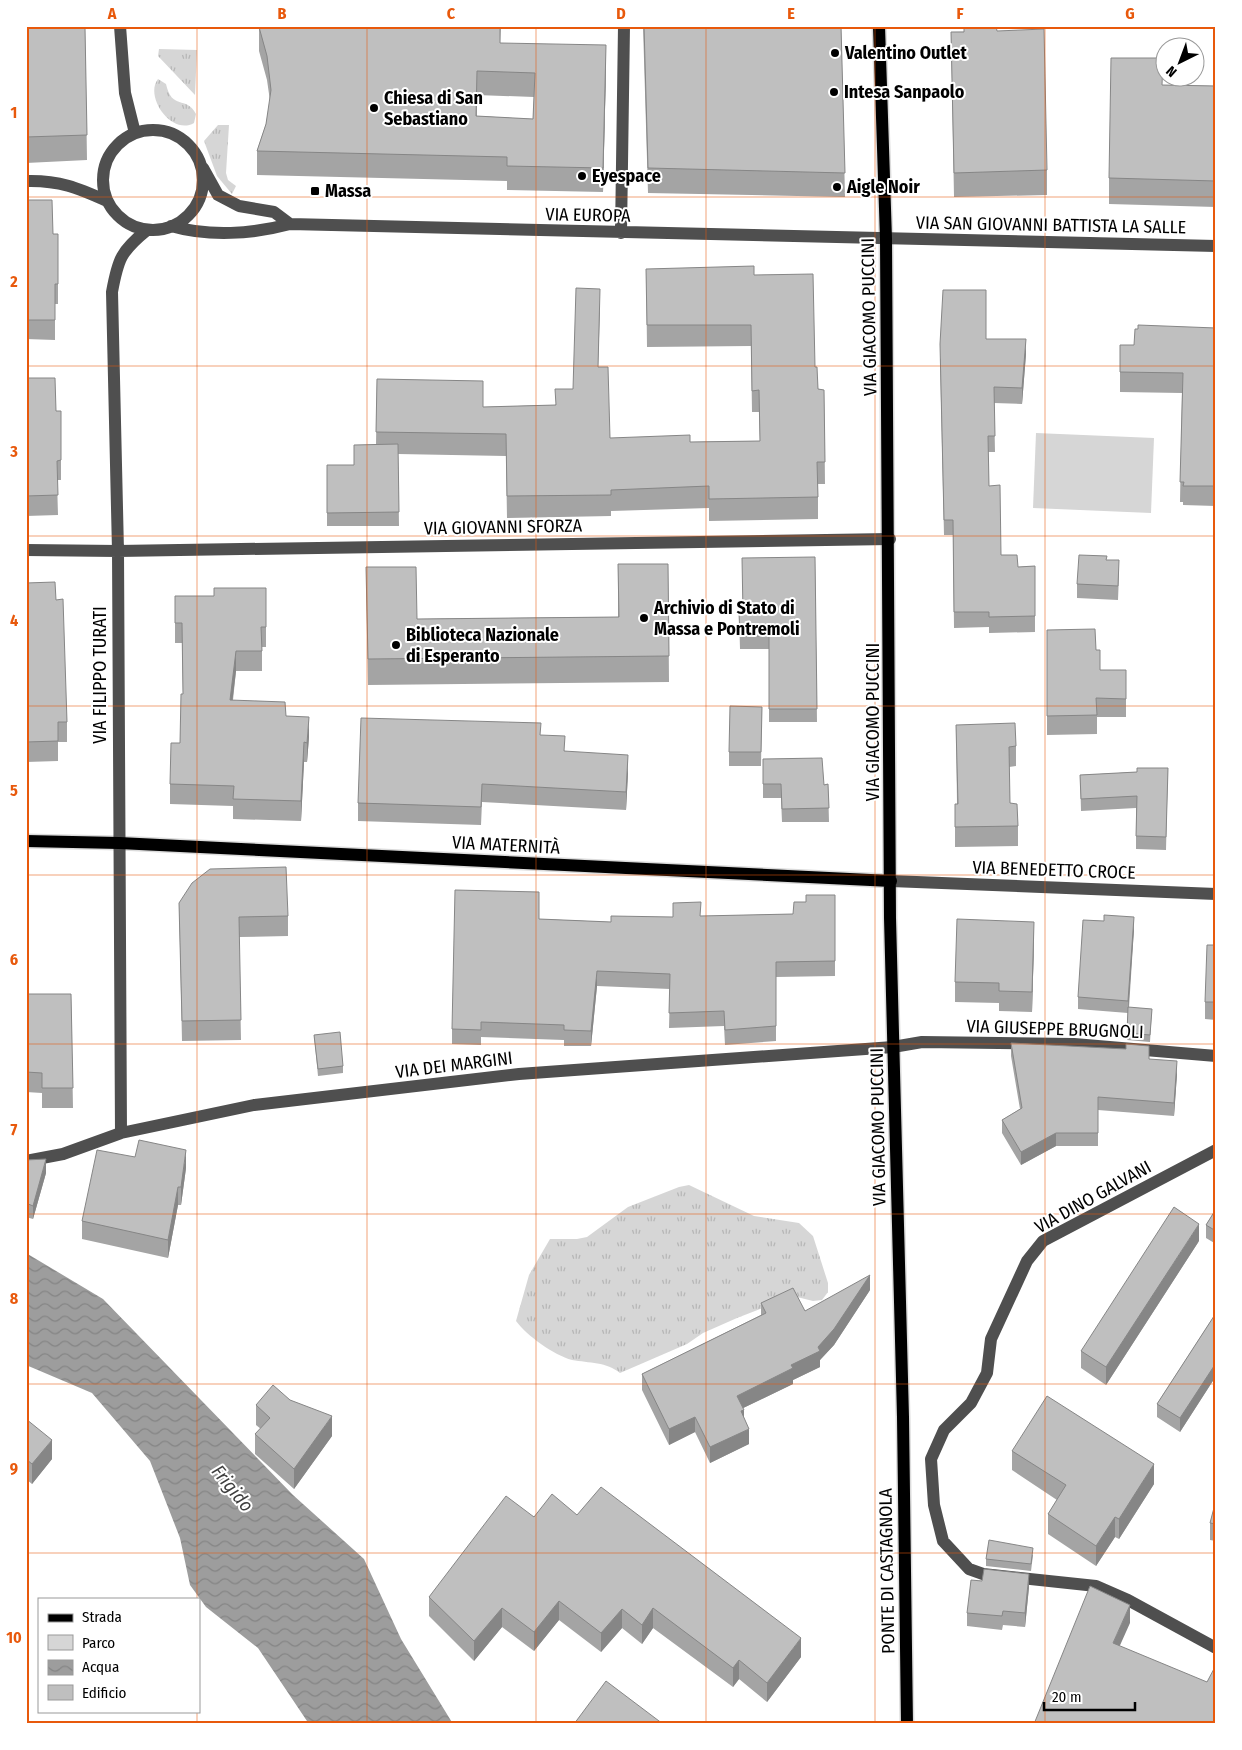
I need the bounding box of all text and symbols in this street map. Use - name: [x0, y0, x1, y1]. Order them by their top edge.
- text: A: [107, 4, 117, 23]
- text: B: [278, 4, 287, 23]
- text: C: [447, 4, 456, 23]
- text: D: [616, 4, 626, 23]
- text: E: [787, 4, 795, 23]
- text: F: [956, 4, 964, 23]
- text: G: [1125, 4, 1135, 23]
- north arrow: [1154, 38, 1204, 88]
- place label: Valentino Outlet: [844, 42, 967, 64]
- marker: Valentino Outlet: [829, 47, 841, 59]
- text: N: [1163, 62, 1180, 80]
- place label: Intesa Sanpaolo: [844, 81, 965, 103]
- marker: Intesa Sanpaolo: [828, 86, 840, 98]
- place label: Chiesa di San Sebastiano: [384, 87, 483, 130]
- marker: Chiesa di San Sebastiano: [368, 102, 380, 114]
- text: 1: [11, 103, 17, 122]
- place label: Eyespace: [592, 165, 661, 187]
- marker: Eyespace: [576, 170, 588, 182]
- place label: Aigle Noir: [846, 176, 920, 198]
- place label: Massa: [325, 180, 371, 202]
- marker: Aigle Noir: [831, 181, 843, 193]
- marker: Massa: [309, 185, 321, 197]
- street label: VIA EUROPA: [545, 203, 631, 227]
- street label: VIA SAN GIOVANNI BATTISTA LA SALLE: [916, 212, 1186, 238]
- street label: VIA GIACOMO PUCCINI: [857, 238, 881, 396]
- text: 2: [9, 272, 18, 291]
- text: 3: [9, 442, 18, 461]
- street label: VIA GIOVANNI SFORZA: [424, 515, 583, 539]
- place label: Archivio di Stato di Massa e Pontremoli: [653, 597, 800, 640]
- street label: VIA FILIPPO TURATI: [89, 606, 111, 744]
- text: 4: [10, 611, 18, 630]
- marker: Archivio di Stato di Massa e Pontremoli: [638, 612, 650, 624]
- place label: Biblioteca Nazionale di Esperanto: [406, 624, 559, 667]
- marker: Biblioteca Nazionale di Esperanto: [390, 639, 402, 651]
- street label: VIA GIACOMO PUCCINI: [862, 643, 884, 801]
- text: 5: [10, 781, 18, 800]
- street label: VIA MATERNITÀ: [451, 830, 561, 859]
- street label: VIA BENEDETTO CROCE: [972, 856, 1136, 884]
- text: 6: [10, 950, 18, 969]
- street label: VIA GIUSEPPE BRUGNOLI: [966, 1015, 1144, 1043]
- street label: VIA DEI MARGINI: [394, 1047, 514, 1083]
- street label: VIA GIACOMO PUCCINI: [866, 1048, 890, 1206]
- text: 7: [11, 1120, 18, 1139]
- street label: VIA DINO GALVANI: [1031, 1156, 1155, 1238]
- text: 8: [10, 1289, 19, 1308]
- text: 9: [10, 1459, 18, 1478]
- water label: Frigido: [207, 1460, 258, 1516]
- street label: PONTE DI CASTAGNOLA: [875, 1487, 899, 1654]
- legend: [38, 1598, 200, 1712]
- text: Strada: [82, 1608, 122, 1626]
- text: 10: [6, 1628, 22, 1647]
- text: Parco: [82, 1634, 115, 1652]
- text: Acqua: [82, 1658, 119, 1676]
- scale bar: [1044, 1680, 1136, 1712]
- text: Edificio: [82, 1684, 127, 1702]
- text: 20 m: [1052, 1688, 1082, 1706]

